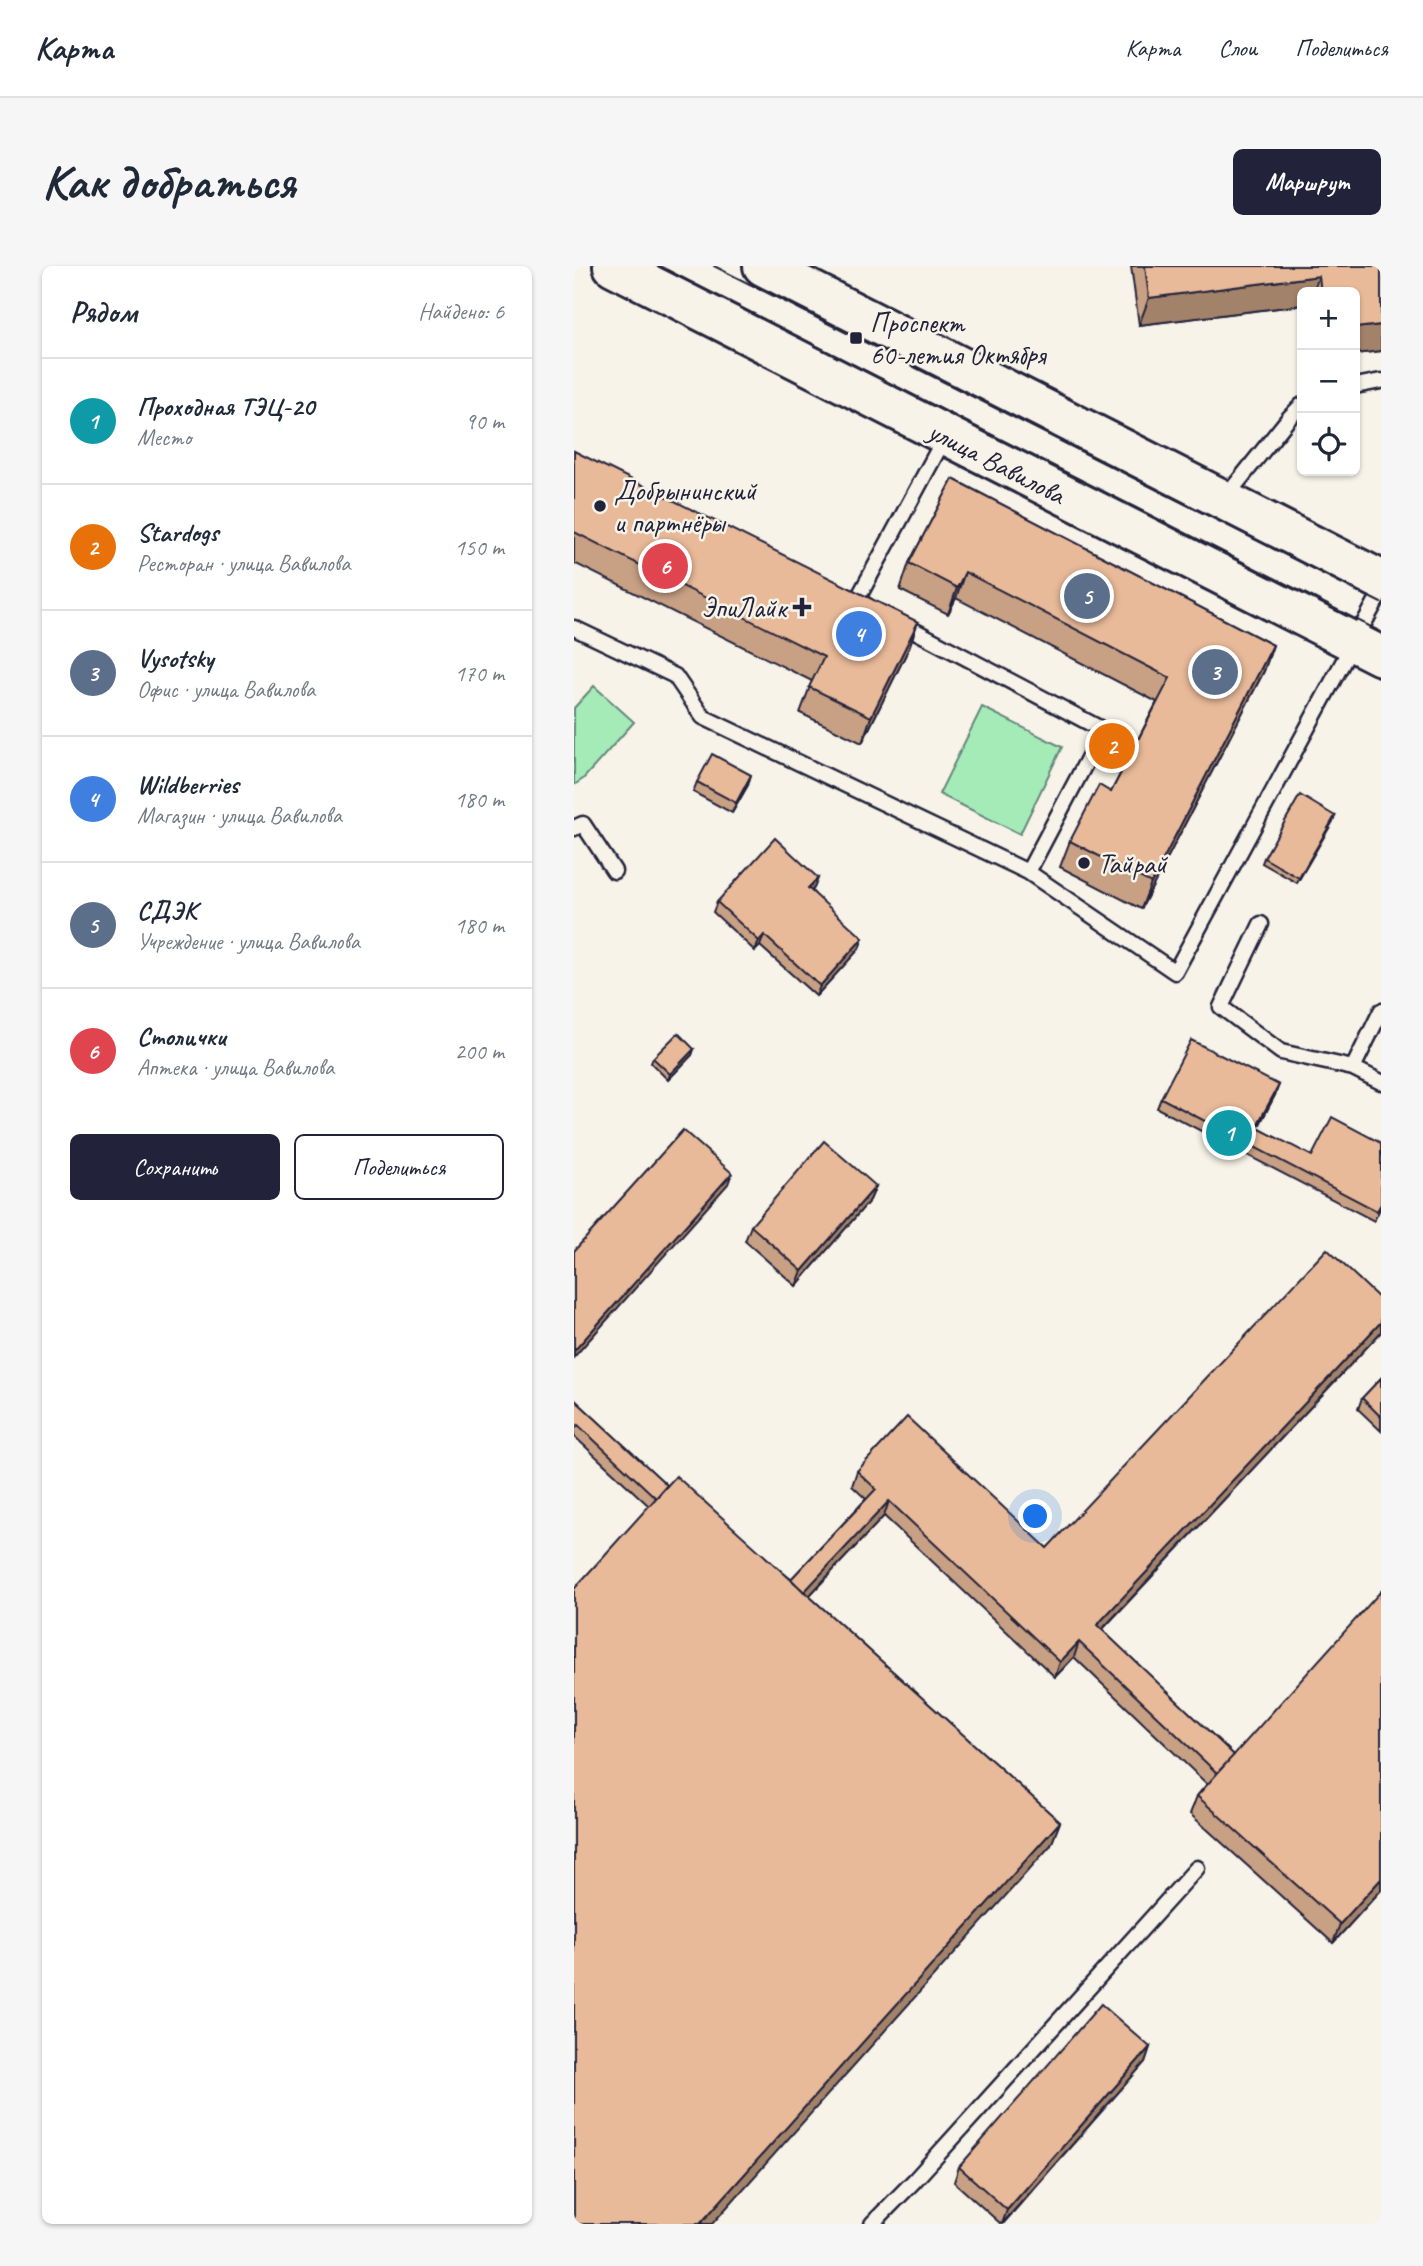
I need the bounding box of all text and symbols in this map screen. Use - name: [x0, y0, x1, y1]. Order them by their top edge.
- text: Карта: [35, 27, 114, 69]
- text: Карта: [1126, 33, 1180, 63]
- text: Слои: [1218, 33, 1257, 63]
- text: Поделиться: [1295, 33, 1388, 63]
- button: Маршрут: [1233, 149, 1381, 215]
- text: Как добраться: [42, 151, 295, 213]
- map controls: [1297, 287, 1360, 476]
- button: +: [1297, 287, 1360, 350]
- text: Рядом: [70, 293, 137, 331]
- text: Найдено: 6: [418, 297, 504, 326]
- place label: Проспект 60-летия Октября: [870, 305, 1048, 372]
- marker: Проспект 60-летия Октября: [848, 330, 864, 346]
- button: −: [1297, 350, 1360, 413]
- text: Проходная ТЭЦ-20: [137, 390, 314, 423]
- text: 1: [88, 407, 98, 436]
- text: 90 m: [465, 407, 504, 436]
- street label: улица Вавилова: [921, 412, 1073, 513]
- button: locate: [1297, 413, 1360, 476]
- text: Место: [137, 423, 191, 452]
- place label: Добрынинский и партнёры: [614, 473, 757, 540]
- marker: Добрынинский и партнёры: [592, 498, 608, 514]
- text: Stardogs: [137, 516, 218, 549]
- text: 2: [88, 533, 98, 562]
- text: 150 m: [455, 533, 504, 562]
- pin: 6: [642, 540, 688, 592]
- text: Ресторан · улица Вавилова: [137, 549, 350, 578]
- pin: 5: [1064, 570, 1110, 622]
- place label: ЭпиЛайк: [701, 590, 789, 625]
- marker: ЭпиЛайк: [792, 597, 812, 617]
- pin: 4: [836, 608, 882, 660]
- text: Vysotsky: [137, 642, 213, 675]
- pin: 3: [1192, 646, 1238, 698]
- text: 3: [88, 659, 98, 688]
- text: 170 m: [455, 659, 504, 688]
- text: Офис · улица Вавилова: [137, 675, 315, 704]
- pin: 2: [1089, 720, 1135, 772]
- text: Wildberries: [137, 768, 239, 801]
- text: 4: [88, 785, 98, 814]
- text: 180 m: [455, 785, 504, 814]
- text: Магазин · улица Вавилова: [137, 801, 342, 830]
- place label: Тайрай: [1098, 846, 1168, 881]
- marker: Тайрай: [1076, 855, 1092, 871]
- text: СДЭК: [137, 894, 197, 927]
- text: 5: [88, 911, 98, 940]
- text: 180 m: [455, 911, 504, 940]
- text: Учреждение · улица Вавилова: [137, 927, 360, 956]
- text: Столички: [137, 1020, 226, 1053]
- text: 6: [88, 1037, 98, 1066]
- text: 200 m: [455, 1037, 504, 1066]
- text: Аптека · улица Вавилова: [137, 1053, 334, 1082]
- pin: 1: [1206, 1107, 1252, 1159]
- button: Сохранить: [70, 1134, 280, 1200]
- button: Поделиться: [294, 1134, 504, 1200]
- your location: [1018, 1499, 1052, 1533]

